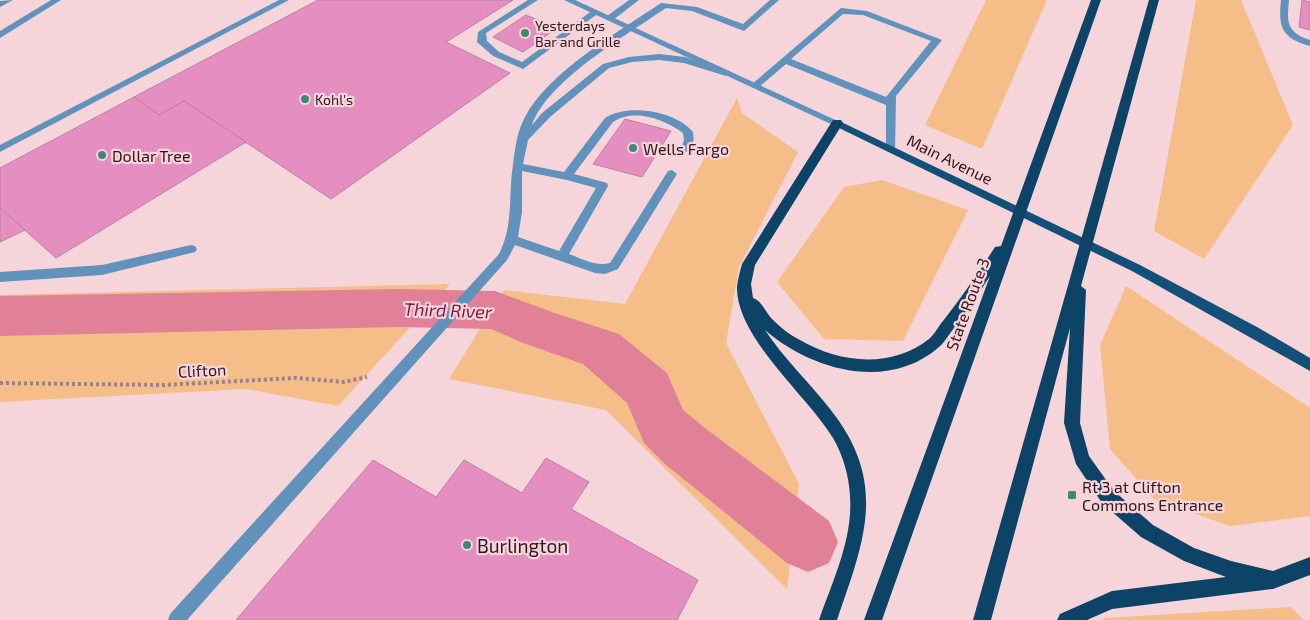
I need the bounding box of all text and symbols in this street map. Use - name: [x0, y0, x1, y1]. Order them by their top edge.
- place label: Yesterdays Bar and Grille: [535, 17, 620, 50]
- marker: Yesterdays Bar and Grille: [519, 27, 531, 39]
- place label: Kohl's: [315, 91, 353, 108]
- marker: Kohl's: [299, 93, 311, 105]
- street label: Main Avenue: [904, 130, 996, 188]
- place label: Wells Fargo: [643, 139, 729, 158]
- marker: Wells Fargo: [627, 142, 639, 154]
- place label: Dollar Tree: [112, 146, 190, 165]
- marker: Dollar Tree: [96, 149, 108, 161]
- street label: State Route 3: [941, 255, 993, 353]
- water label: Third River: [403, 297, 493, 323]
- street label: Clifton: [177, 359, 227, 381]
- place label: Rt 3 at Clifton Commons Entrance: [1082, 477, 1223, 514]
- marker: Rt 3 at Clifton Commons Entrance: [1066, 489, 1078, 501]
- place label: Burlington: [477, 534, 568, 557]
- marker: Burlington: [461, 539, 473, 551]

